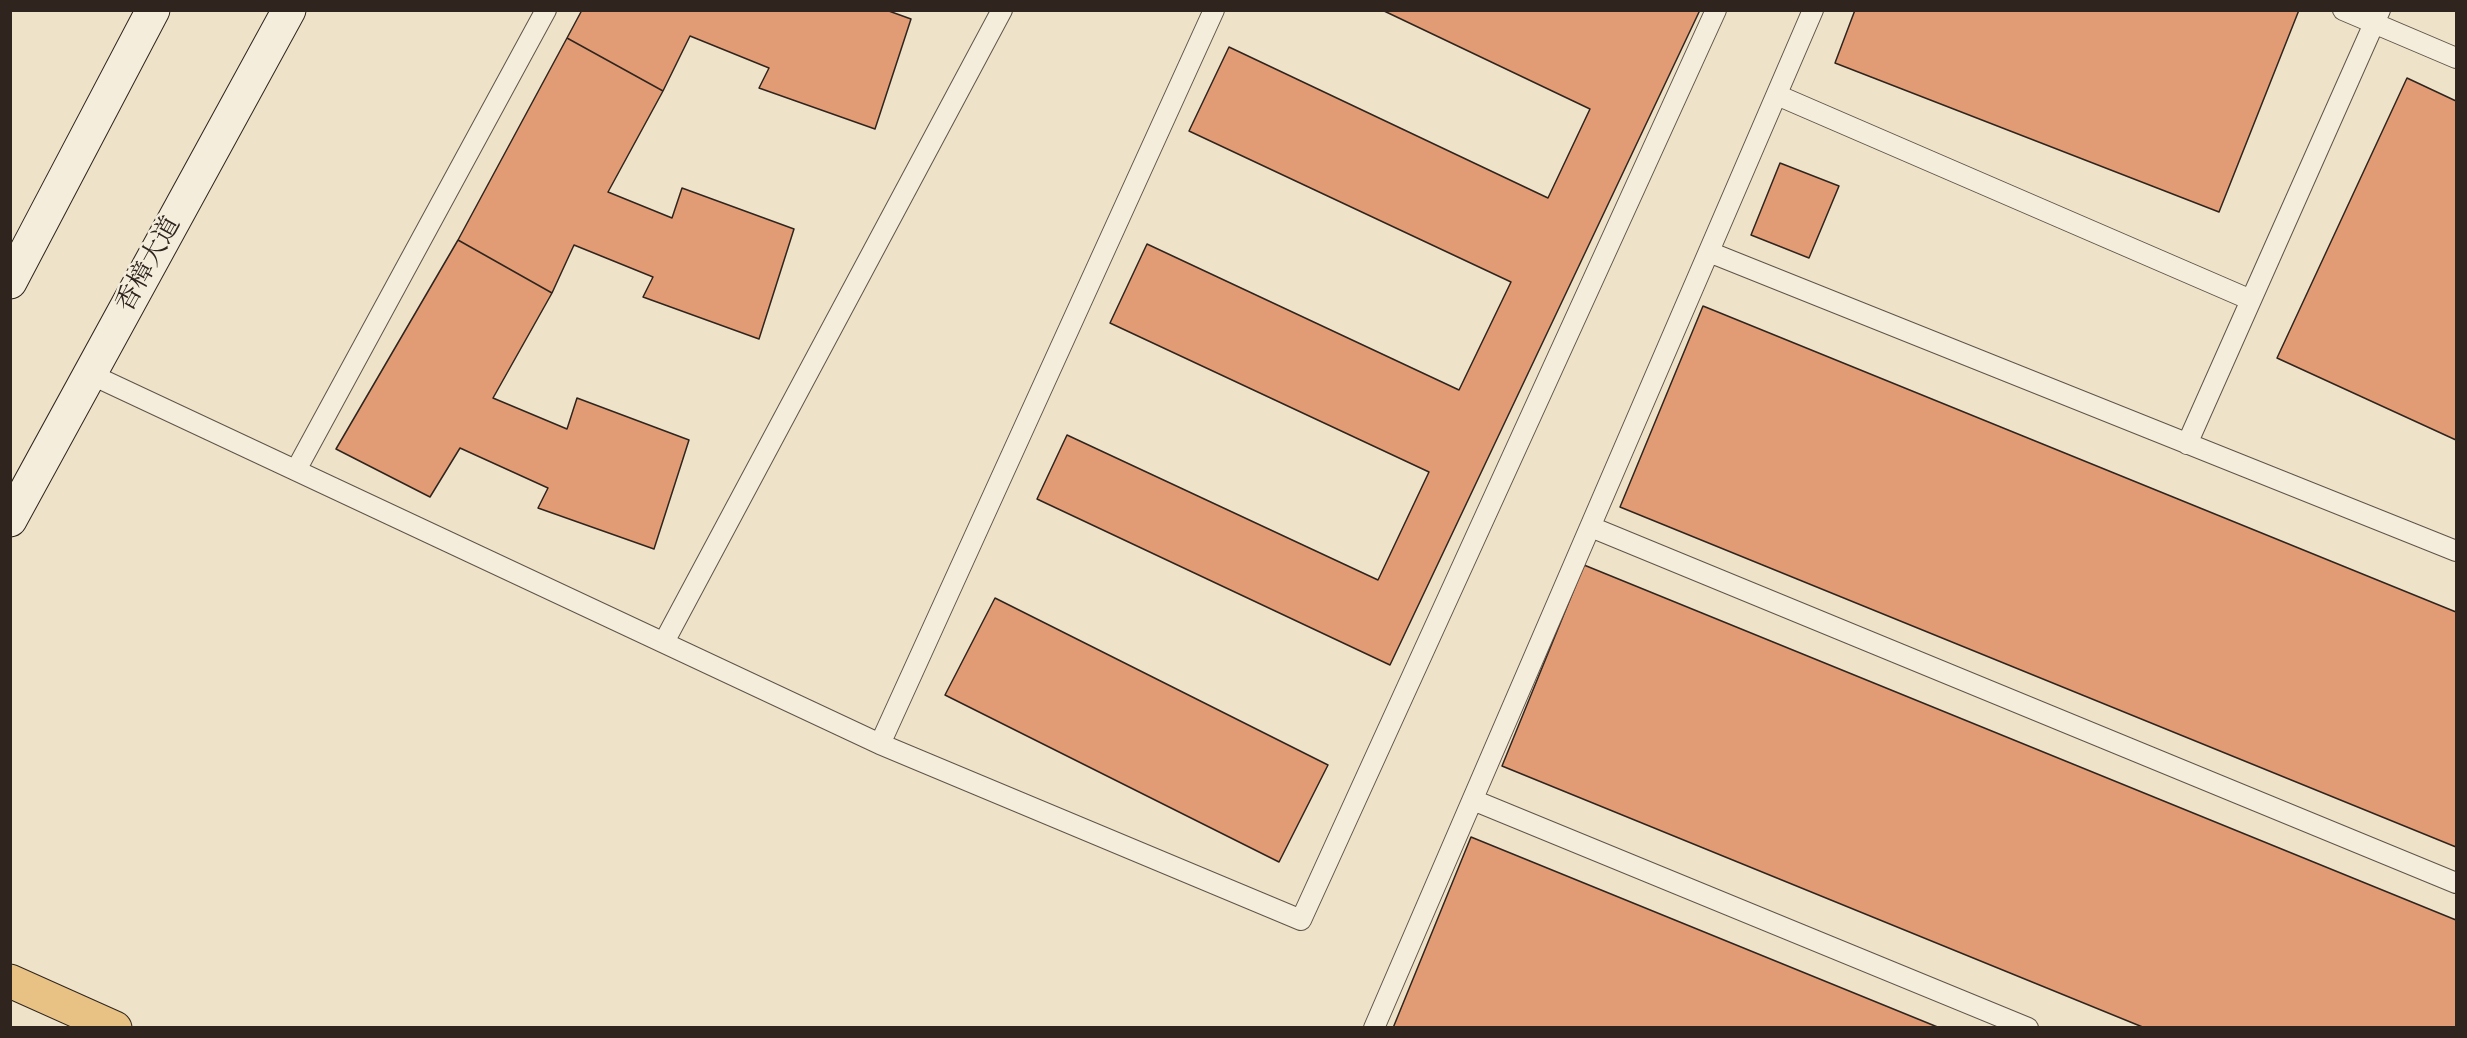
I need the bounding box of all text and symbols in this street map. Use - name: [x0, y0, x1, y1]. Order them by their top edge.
- street label: 香樟大道: [111, 212, 189, 318]

